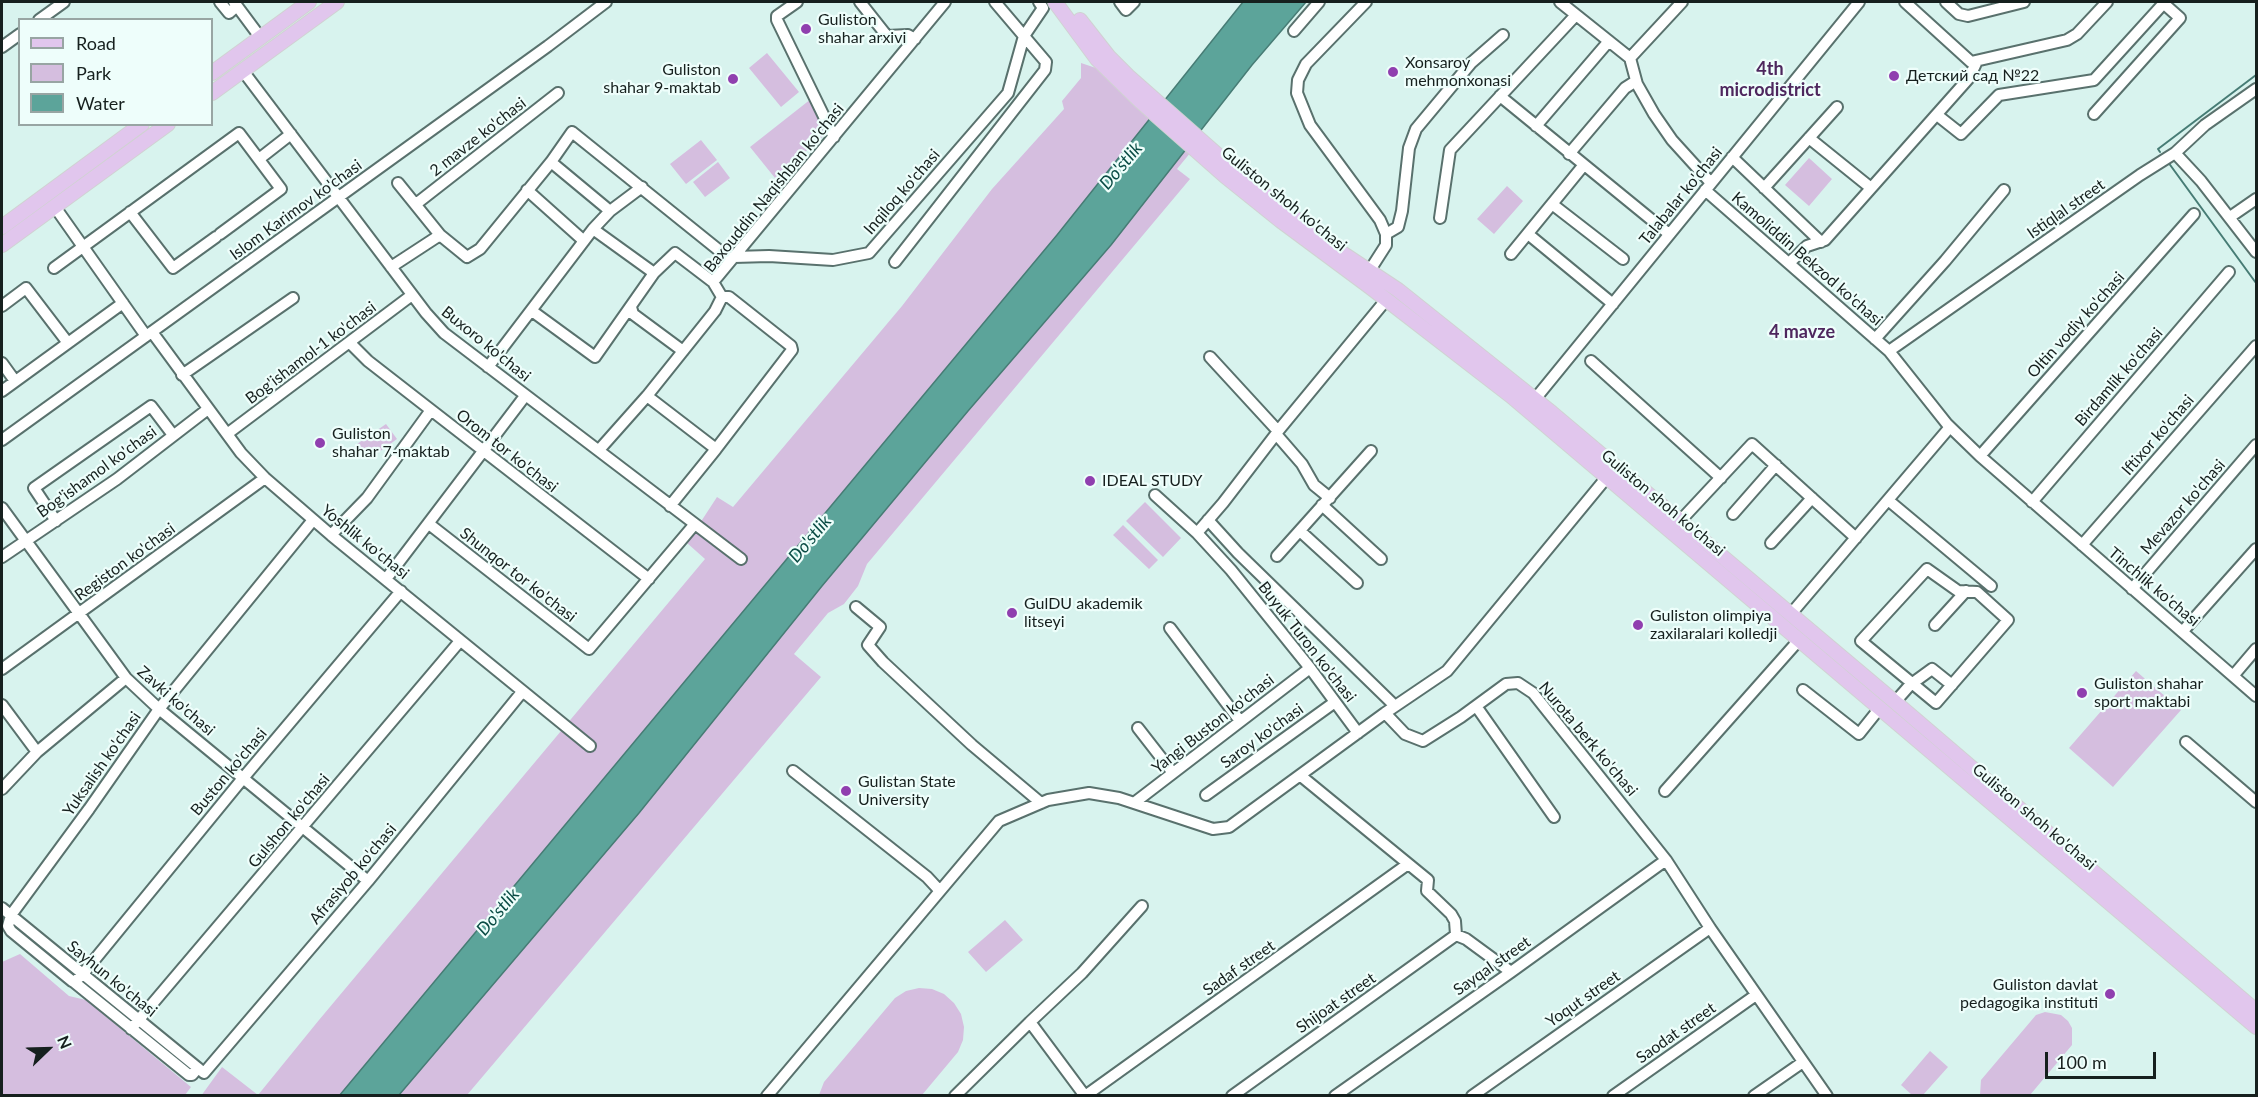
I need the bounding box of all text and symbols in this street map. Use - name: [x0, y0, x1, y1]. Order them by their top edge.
- place label: Guliston shahar arxivi: [818, 10, 906, 48]
- legend: [18, 18, 213, 126]
- marker: Guliston shahar arxivi: [799, 22, 813, 36]
- text: Road: [76, 32, 116, 54]
- place label: Xonsaroy mehmonxonasi: [1405, 53, 1511, 91]
- district label: 4th microdistrict: [1719, 58, 1821, 100]
- place label: Guliston shahar 9-maktab: [603, 60, 721, 98]
- text: Park: [76, 62, 111, 84]
- marker: Xonsaroy mehmonxonasi: [1386, 65, 1400, 79]
- place label: Детский сад №22: [1906, 66, 2039, 86]
- marker: Детский сад №22: [1887, 69, 1901, 83]
- marker: Guliston shahar 9-maktab: [726, 72, 740, 86]
- text: Water: [76, 92, 125, 114]
- street label: 2 mavze ko'chasi: [426, 93, 530, 181]
- street label: Baxouddin Naqishban ko'chasi: [700, 100, 848, 276]
- water label: Do'stlik: [1095, 138, 1147, 194]
- street label: Guliston shoh ko'chasi: [1218, 143, 1350, 255]
- street label: Talabalar ko'chasi: [1636, 143, 1726, 249]
- street label: Inqiloq ko'chasi: [860, 145, 944, 239]
- street label: Islom Karimov ko'chasi: [226, 156, 366, 264]
- street label: Istiqlal street: [2024, 175, 2108, 243]
- street label: Kamoliddin Bekzod ko'chasi: [1728, 188, 1886, 330]
- street label: Oltin vodiy ko'chasi: [2023, 268, 2129, 382]
- street label: Bog'ishamol-1 ko'chasi: [242, 298, 380, 408]
- street label: Buxoro ko'chasi: [438, 302, 534, 386]
- district label: 4 mavze: [1769, 321, 1835, 343]
- street label: Birdamlik ko'chasi: [2071, 324, 2167, 430]
- street label: Iftixor ko'chasi: [2118, 391, 2198, 479]
- street label: Orom tor ko'chasi: [452, 405, 562, 497]
- street label: Bog'ishamol ko'chasi: [33, 422, 161, 522]
- place label: Guliston shahar 7-maktab: [332, 424, 450, 462]
- marker: Guliston shahar 7-maktab: [313, 436, 327, 450]
- street label: Guliston shoh ko'chasi: [1597, 446, 1729, 560]
- street label: Mevazor ko'chasi: [2137, 456, 2229, 558]
- place label: IDEAL STUDY: [1102, 471, 1202, 491]
- marker: IDEAL STUDY: [1083, 474, 1097, 488]
- street label: Yoshlik ko'chasi: [317, 501, 413, 583]
- water label: Do'stlik: [784, 511, 836, 567]
- street label: Registon ko'chasi: [71, 519, 179, 605]
- street label: Shunqor tor ko'chasi: [456, 524, 580, 626]
- street label: Tinchlik ko'chasi: [2104, 543, 2204, 631]
- street label: Buyuk Turon ko'chasi: [1254, 578, 1360, 706]
- place label: GulDU akademik litseyi: [1024, 594, 1143, 632]
- marker: GulDU akademik litseyi: [1005, 606, 1019, 620]
- place label: Guliston olimpiya zaxilaralari kolledji: [1650, 606, 1777, 644]
- marker: Guliston olimpiya zaxilaralari kolledji: [1631, 618, 1645, 632]
- street label: Zavki ko'chasi: [133, 662, 219, 740]
- street label: Yangi Buston ko'chasi: [1148, 670, 1278, 778]
- place label: Guliston shahar sport maktabi: [2094, 674, 2203, 712]
- street label: Nurota berk ko'chasi: [1535, 678, 1641, 800]
- marker: Guliston shahar sport maktabi: [2075, 686, 2089, 700]
- street label: Saroy ko'chasi: [1217, 699, 1307, 773]
- street label: Yuksalish ko'chasi: [59, 708, 145, 820]
- street label: Buston ko'chasi: [187, 724, 271, 820]
- street label: Guliston shoh ko'chasi: [1968, 760, 2100, 874]
- street label: Gulshon ko'chasi: [244, 770, 334, 872]
- place label: Gulistan State University: [858, 772, 956, 810]
- marker: Gulistan State University: [839, 784, 853, 798]
- street label: Afrasiyob ko'chasi: [305, 820, 401, 928]
- water label: Do'stlik: [472, 884, 524, 940]
- street label: Sayqal street: [1450, 932, 1534, 1000]
- street label: Sadaf street: [1199, 936, 1279, 1000]
- street label: Sayhun ko'chasi: [63, 937, 161, 1021]
- street label: Yoqut street: [1542, 967, 1624, 1031]
- street label: Shijoat street: [1293, 969, 1379, 1037]
- place label: Guliston davlat pedagogika instituti: [1960, 975, 2098, 1013]
- marker: Guliston davlat pedagogika instituti: [2103, 987, 2117, 1001]
- street label: Saodat street: [1632, 998, 1720, 1068]
- north arrow: [18, 1019, 78, 1079]
- text: N: [54, 1032, 76, 1051]
- scale bar: [2048, 1040, 2159, 1078]
- text: 100 m: [2056, 1051, 2107, 1073]

